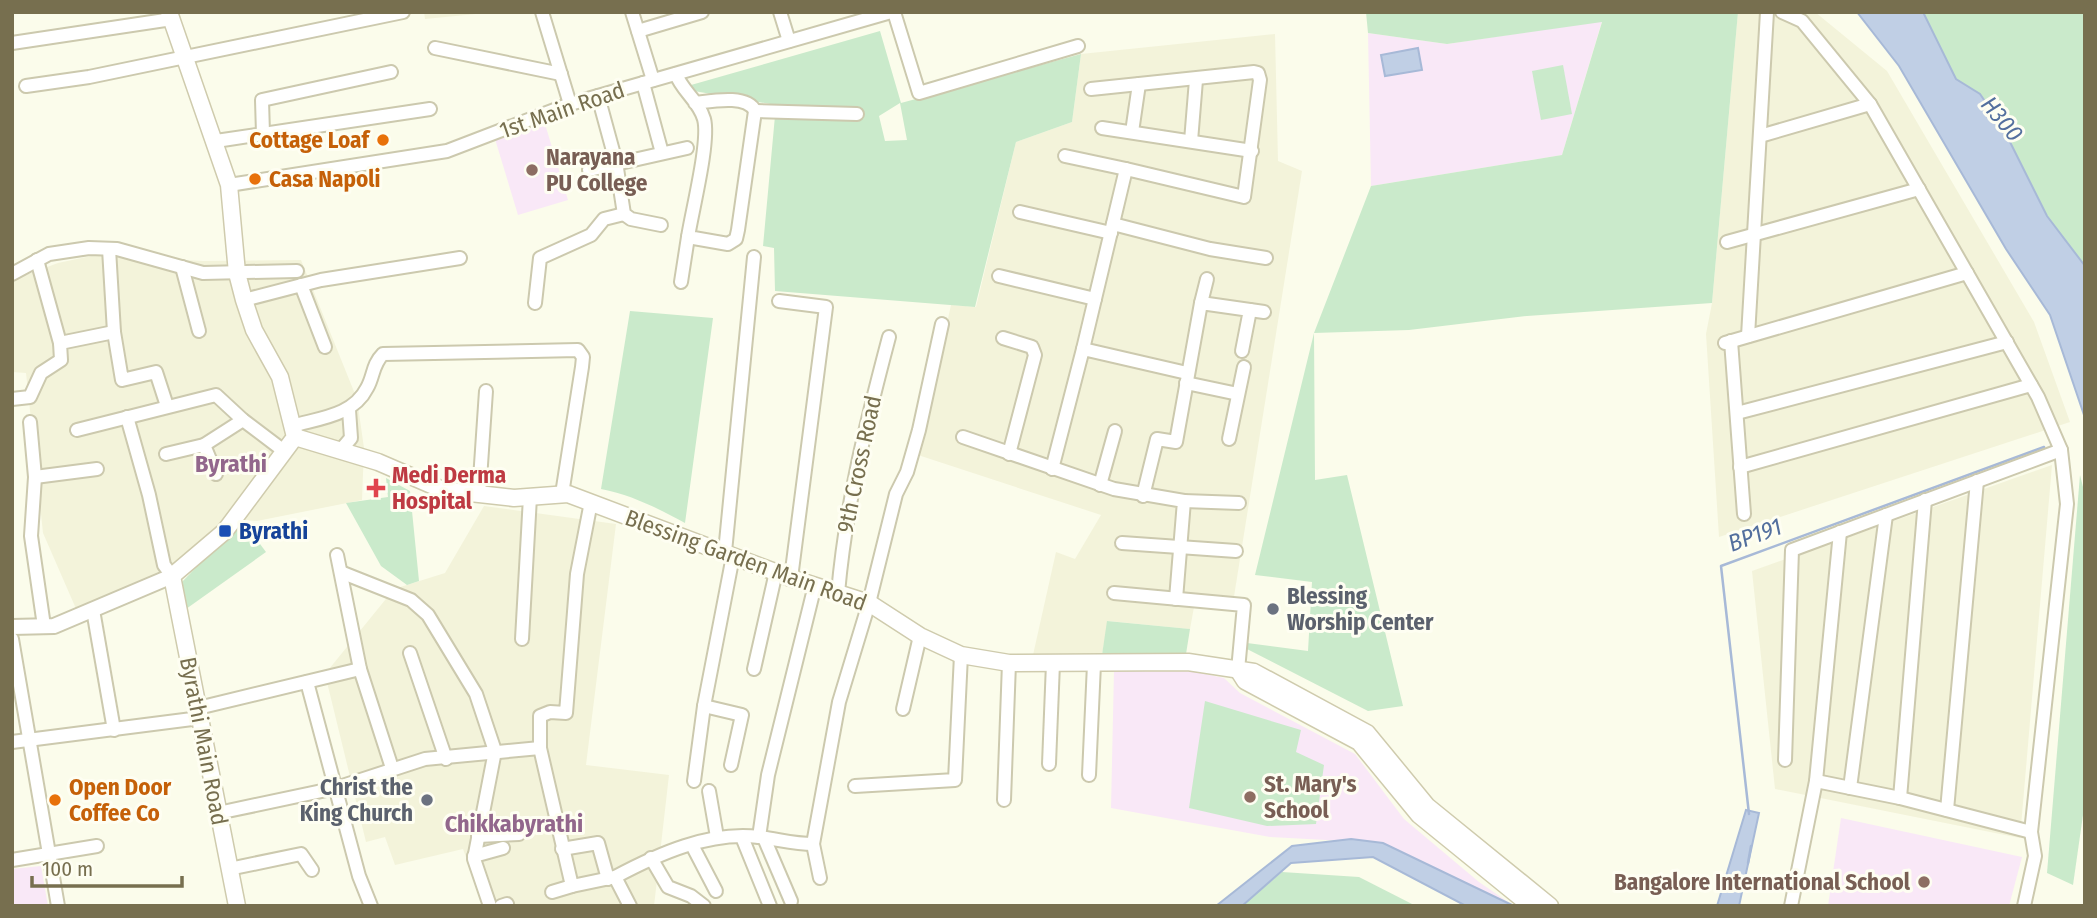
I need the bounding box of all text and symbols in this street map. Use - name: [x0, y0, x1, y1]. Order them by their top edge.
- street label: 1st Main Road: [496, 76, 628, 144]
- water label: H300: [1975, 91, 2029, 147]
- place label: Cottage Loaf: [249, 126, 371, 154]
- marker: Cottage Loaf: [375, 132, 391, 148]
- place label: Narayana PU College: [546, 143, 648, 197]
- marker: Narayana PU College: [524, 162, 540, 178]
- place label: Casa Napoli: [269, 165, 381, 193]
- marker: Casa Napoli: [247, 171, 263, 187]
- street label: 9th Cross Road: [831, 393, 887, 535]
- district label: Byrathi: [195, 450, 267, 478]
- place label: Medi Derma Hospital: [392, 461, 506, 515]
- marker: Medi Derma Hospital: [366, 478, 386, 498]
- street label: Blessing Garden Main Road: [621, 503, 871, 617]
- water label: BP191: [1724, 512, 1786, 558]
- place label: Byrathi: [239, 517, 308, 545]
- marker: Byrathi: [217, 523, 233, 539]
- place label: Blessing Worship Center: [1287, 582, 1434, 636]
- marker: Blessing Worship Center: [1265, 601, 1281, 617]
- street label: Byrathi Main Road: [174, 654, 234, 828]
- place label: St. Mary's School: [1264, 770, 1357, 824]
- place label: Open Door Coffee Co: [69, 773, 172, 827]
- place label: Christ the King Church: [300, 773, 413, 827]
- marker: St. Mary's School: [1242, 789, 1258, 805]
- marker: Open Door Coffee Co: [47, 792, 63, 808]
- marker: Christ the King Church: [419, 792, 435, 808]
- district label: Chikkabyrathi: [445, 810, 583, 838]
- scale bar: [32, 844, 182, 888]
- text: 100 m: [42, 856, 93, 882]
- place label: Bangalore International School: [1614, 868, 1911, 896]
- marker: Bangalore International School: [1916, 874, 1932, 890]

